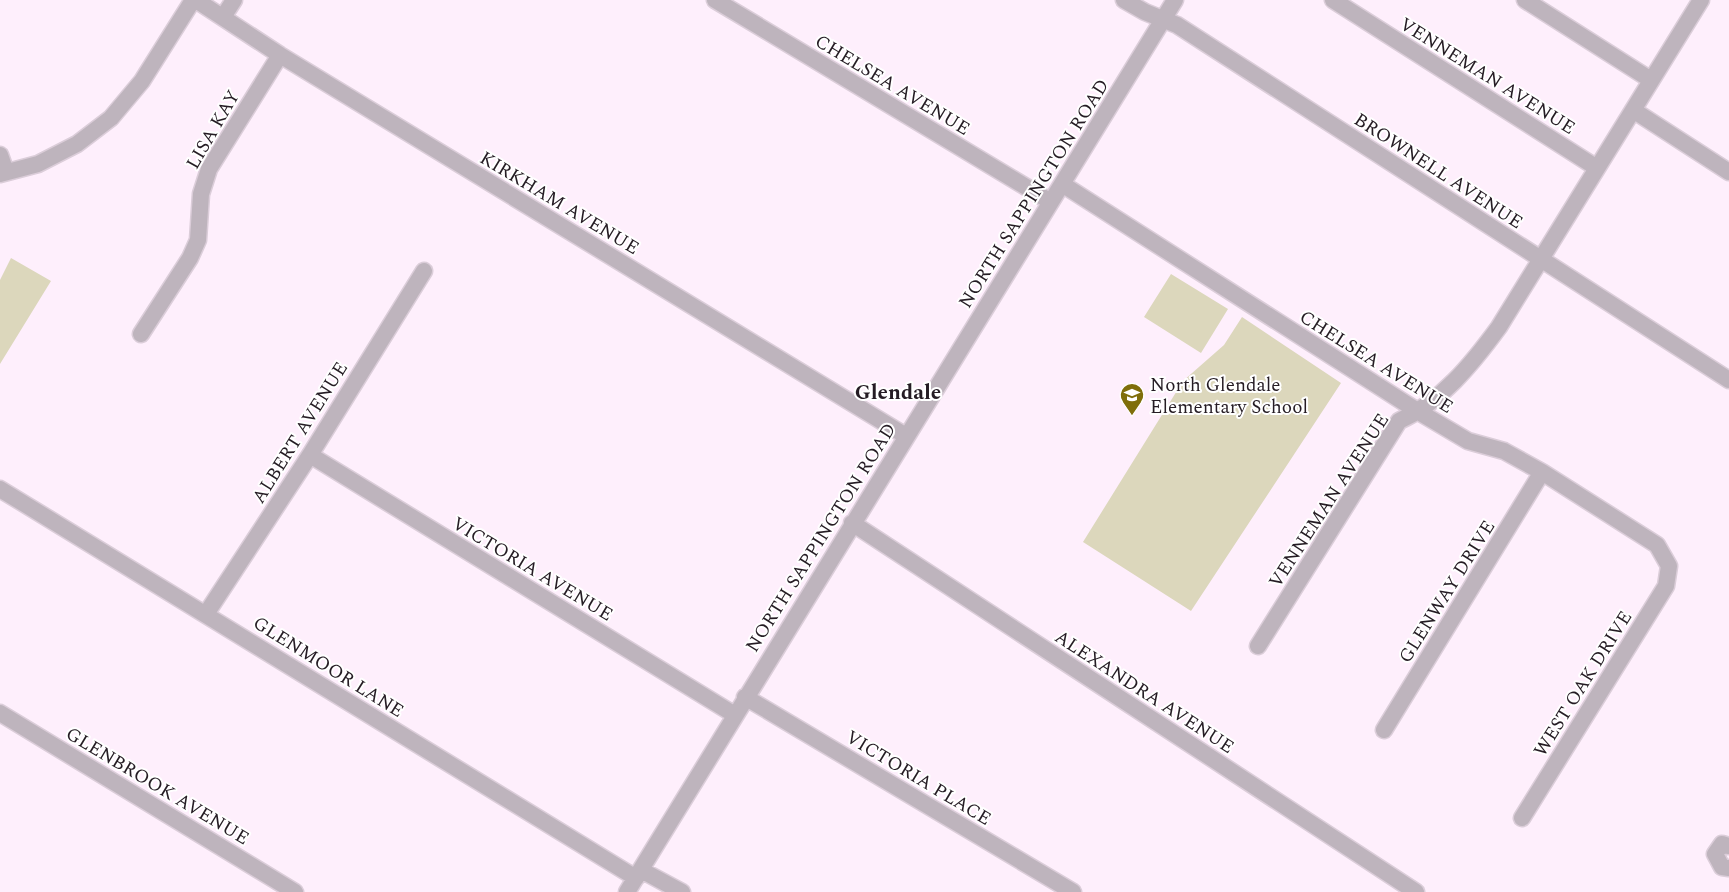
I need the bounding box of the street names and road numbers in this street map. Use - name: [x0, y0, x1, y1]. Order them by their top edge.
- street label: VENNEMAN AVENUE: [1393, 10, 1581, 142]
- street label: CHELSEA AVENUE: [809, 27, 975, 143]
- street label: NORTH SAPPINGTON ROAD: [952, 73, 1117, 314]
- street label: LISA KAY: [179, 85, 248, 175]
- street label: BROWNELL AVENUE: [1348, 106, 1528, 237]
- street label: KIRKHAM AVENUE: [474, 144, 645, 262]
- street label: CHELSEA AVENUE: [1294, 303, 1459, 421]
- street label: ALBERT AVENUE: [245, 356, 356, 509]
- street label: VENNEMAN AVENUE: [1262, 408, 1397, 594]
- street label: NORTH SAPPINGTON ROAD: [739, 417, 904, 658]
- street label: VICTORIA AVENUE: [446, 510, 618, 629]
- street label: GLENWAY DRIVE: [1392, 515, 1503, 669]
- street label: WEST OAK DRIVE: [1527, 605, 1640, 762]
- street label: GLENMOOR LANE: [247, 609, 409, 726]
- street label: ALEXANDRA AVENUE: [1048, 623, 1240, 761]
- street label: GLENBROOK AVENUE: [60, 720, 255, 853]
- street label: VICTORIA PLACE: [840, 723, 997, 833]

